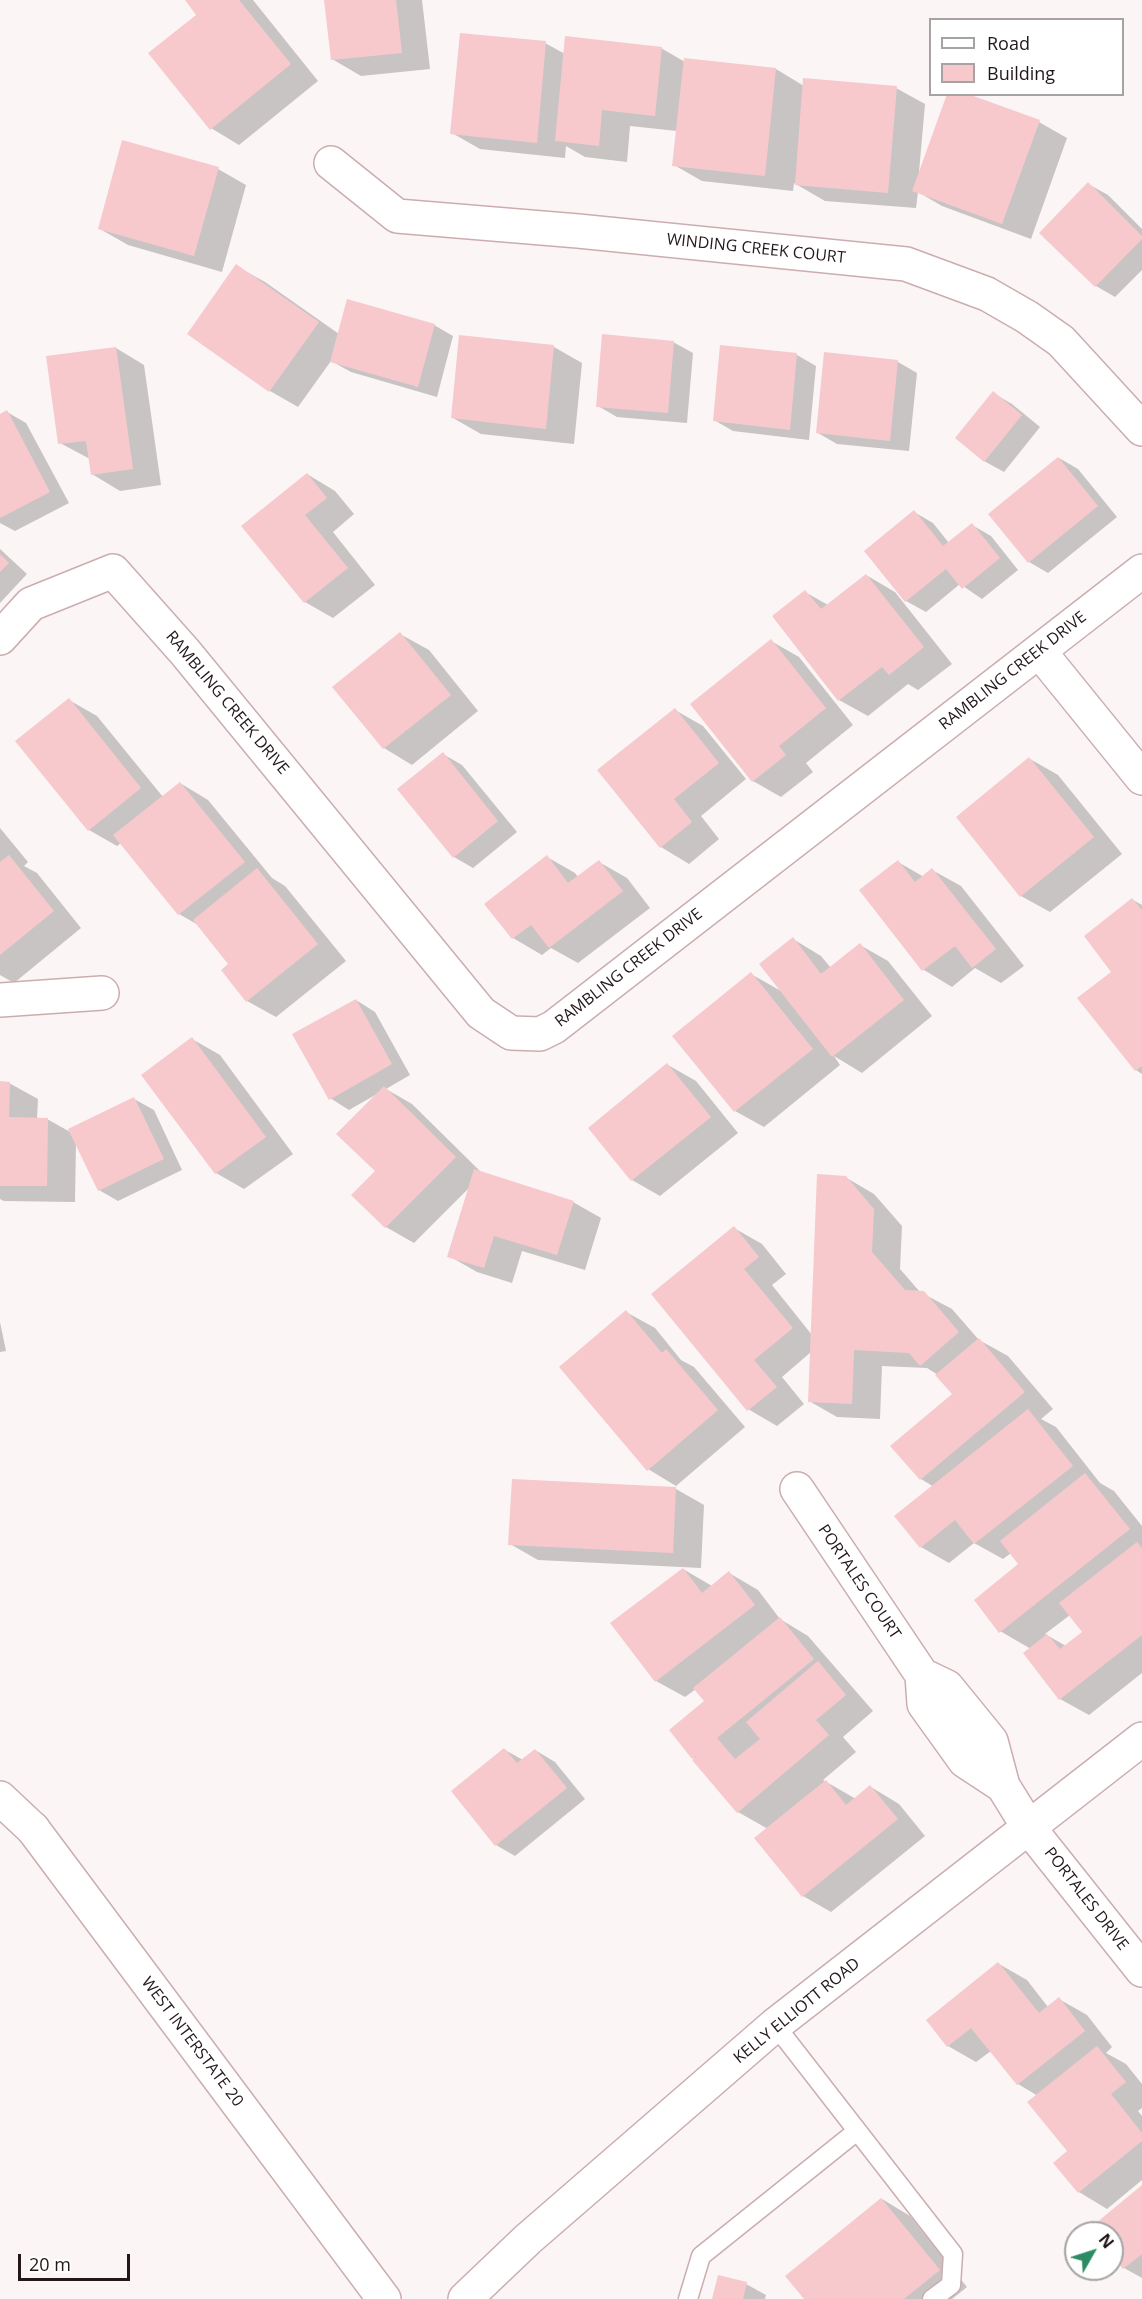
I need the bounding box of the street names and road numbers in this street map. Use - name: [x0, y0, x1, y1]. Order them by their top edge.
- street label: WINDING CREEK COURT: [666, 230, 846, 268]
- street label: RAMBLING CREEK DRIVE: [936, 608, 1090, 734]
- street label: RAMBLING CREEK DRIVE: [161, 627, 293, 779]
- street label: RAMBLING CREEK DRIVE: [552, 905, 706, 1031]
- street label: PORTALES COURT: [814, 1521, 904, 1643]
- street label: PORTALES DRIVE: [1040, 1844, 1132, 1954]
- street label: KELLY ELLIOTT ROAD: [730, 1954, 864, 2068]
- street label: WEST INTERSTATE 20: [137, 1973, 247, 2111]

